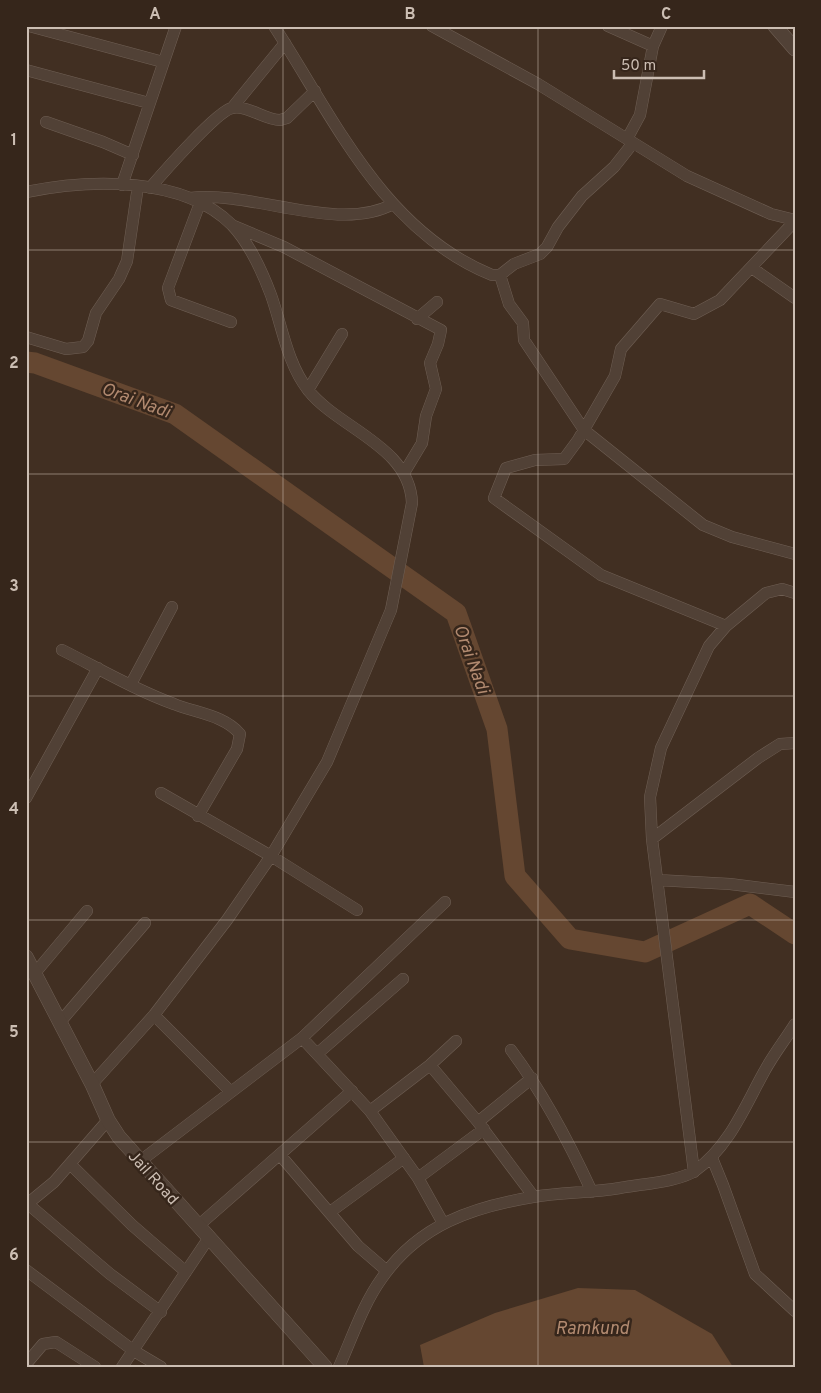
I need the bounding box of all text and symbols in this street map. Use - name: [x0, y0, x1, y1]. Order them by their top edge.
- text: A: [149, 5, 161, 25]
- text: B: [404, 5, 416, 25]
- text: C: [661, 5, 671, 25]
- scale bar: [614, 48, 704, 80]
- text: 50 m: [621, 57, 656, 76]
- text: 1: [11, 131, 17, 151]
- text: 2: [9, 354, 19, 374]
- water label: Orai Nadi: [98, 378, 175, 425]
- text: 3: [9, 577, 19, 597]
- water label: Orai Nadi: [447, 622, 494, 699]
- text: 4: [9, 800, 19, 820]
- text: 5: [9, 1023, 19, 1043]
- street label: Jail Road: [123, 1147, 182, 1210]
- text: 6: [9, 1246, 19, 1266]
- water label: Ramkund: [555, 1318, 630, 1341]

